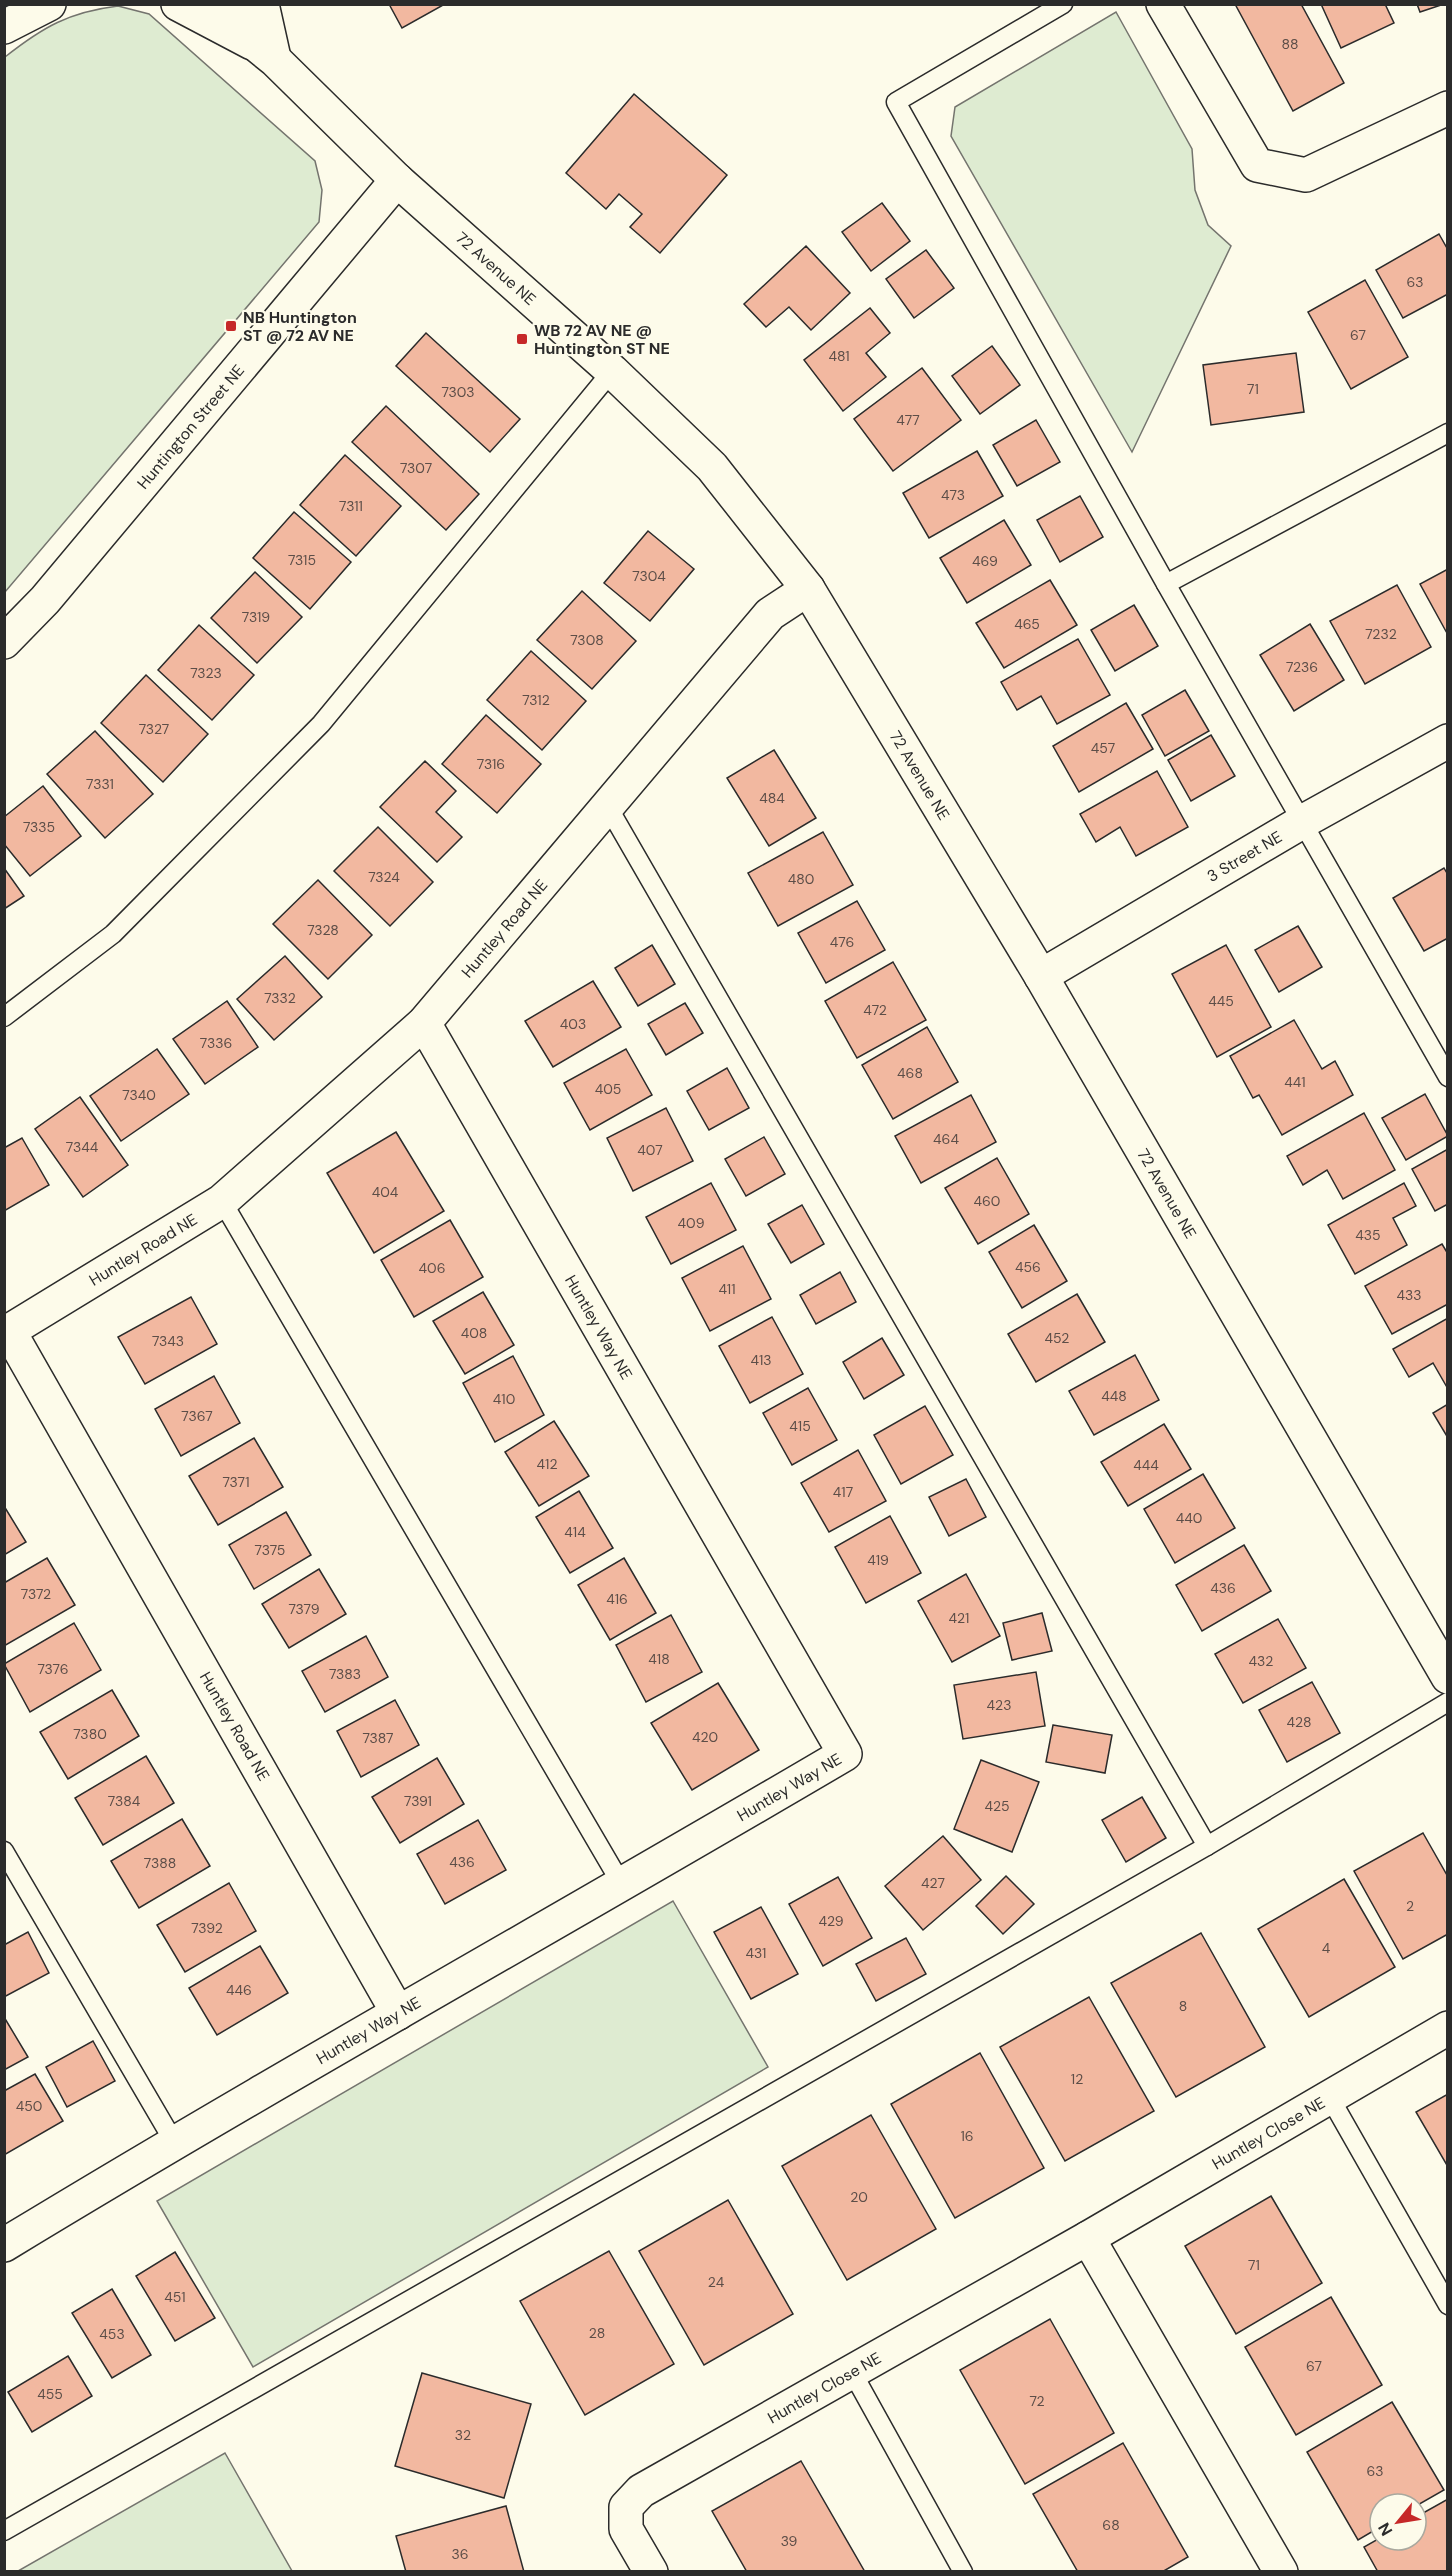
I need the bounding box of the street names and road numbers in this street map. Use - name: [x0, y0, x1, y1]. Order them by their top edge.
- street label: 72 Avenue NE: [451, 227, 540, 310]
- street label: Huntington Street NE: [133, 360, 249, 494]
- street label: 72 Avenue NE: [885, 727, 954, 824]
- street label: 3 Street NE: [1203, 826, 1286, 887]
- street label: Huntley Road NE: [457, 875, 552, 982]
- street label: 72 Avenue NE: [1133, 1145, 1201, 1242]
- street label: Huntley Road NE: [85, 1209, 201, 1291]
- street label: Huntley Way NE: [560, 1271, 637, 1383]
- street label: Huntley Road NE: [195, 1668, 274, 1785]
- street label: Huntley Way NE: [733, 1748, 845, 1826]
- street label: Huntley Way NE: [312, 1992, 425, 2069]
- street label: Huntley Close NE: [1208, 2092, 1329, 2174]
- street label: Huntley Close NE: [764, 2347, 885, 2428]

